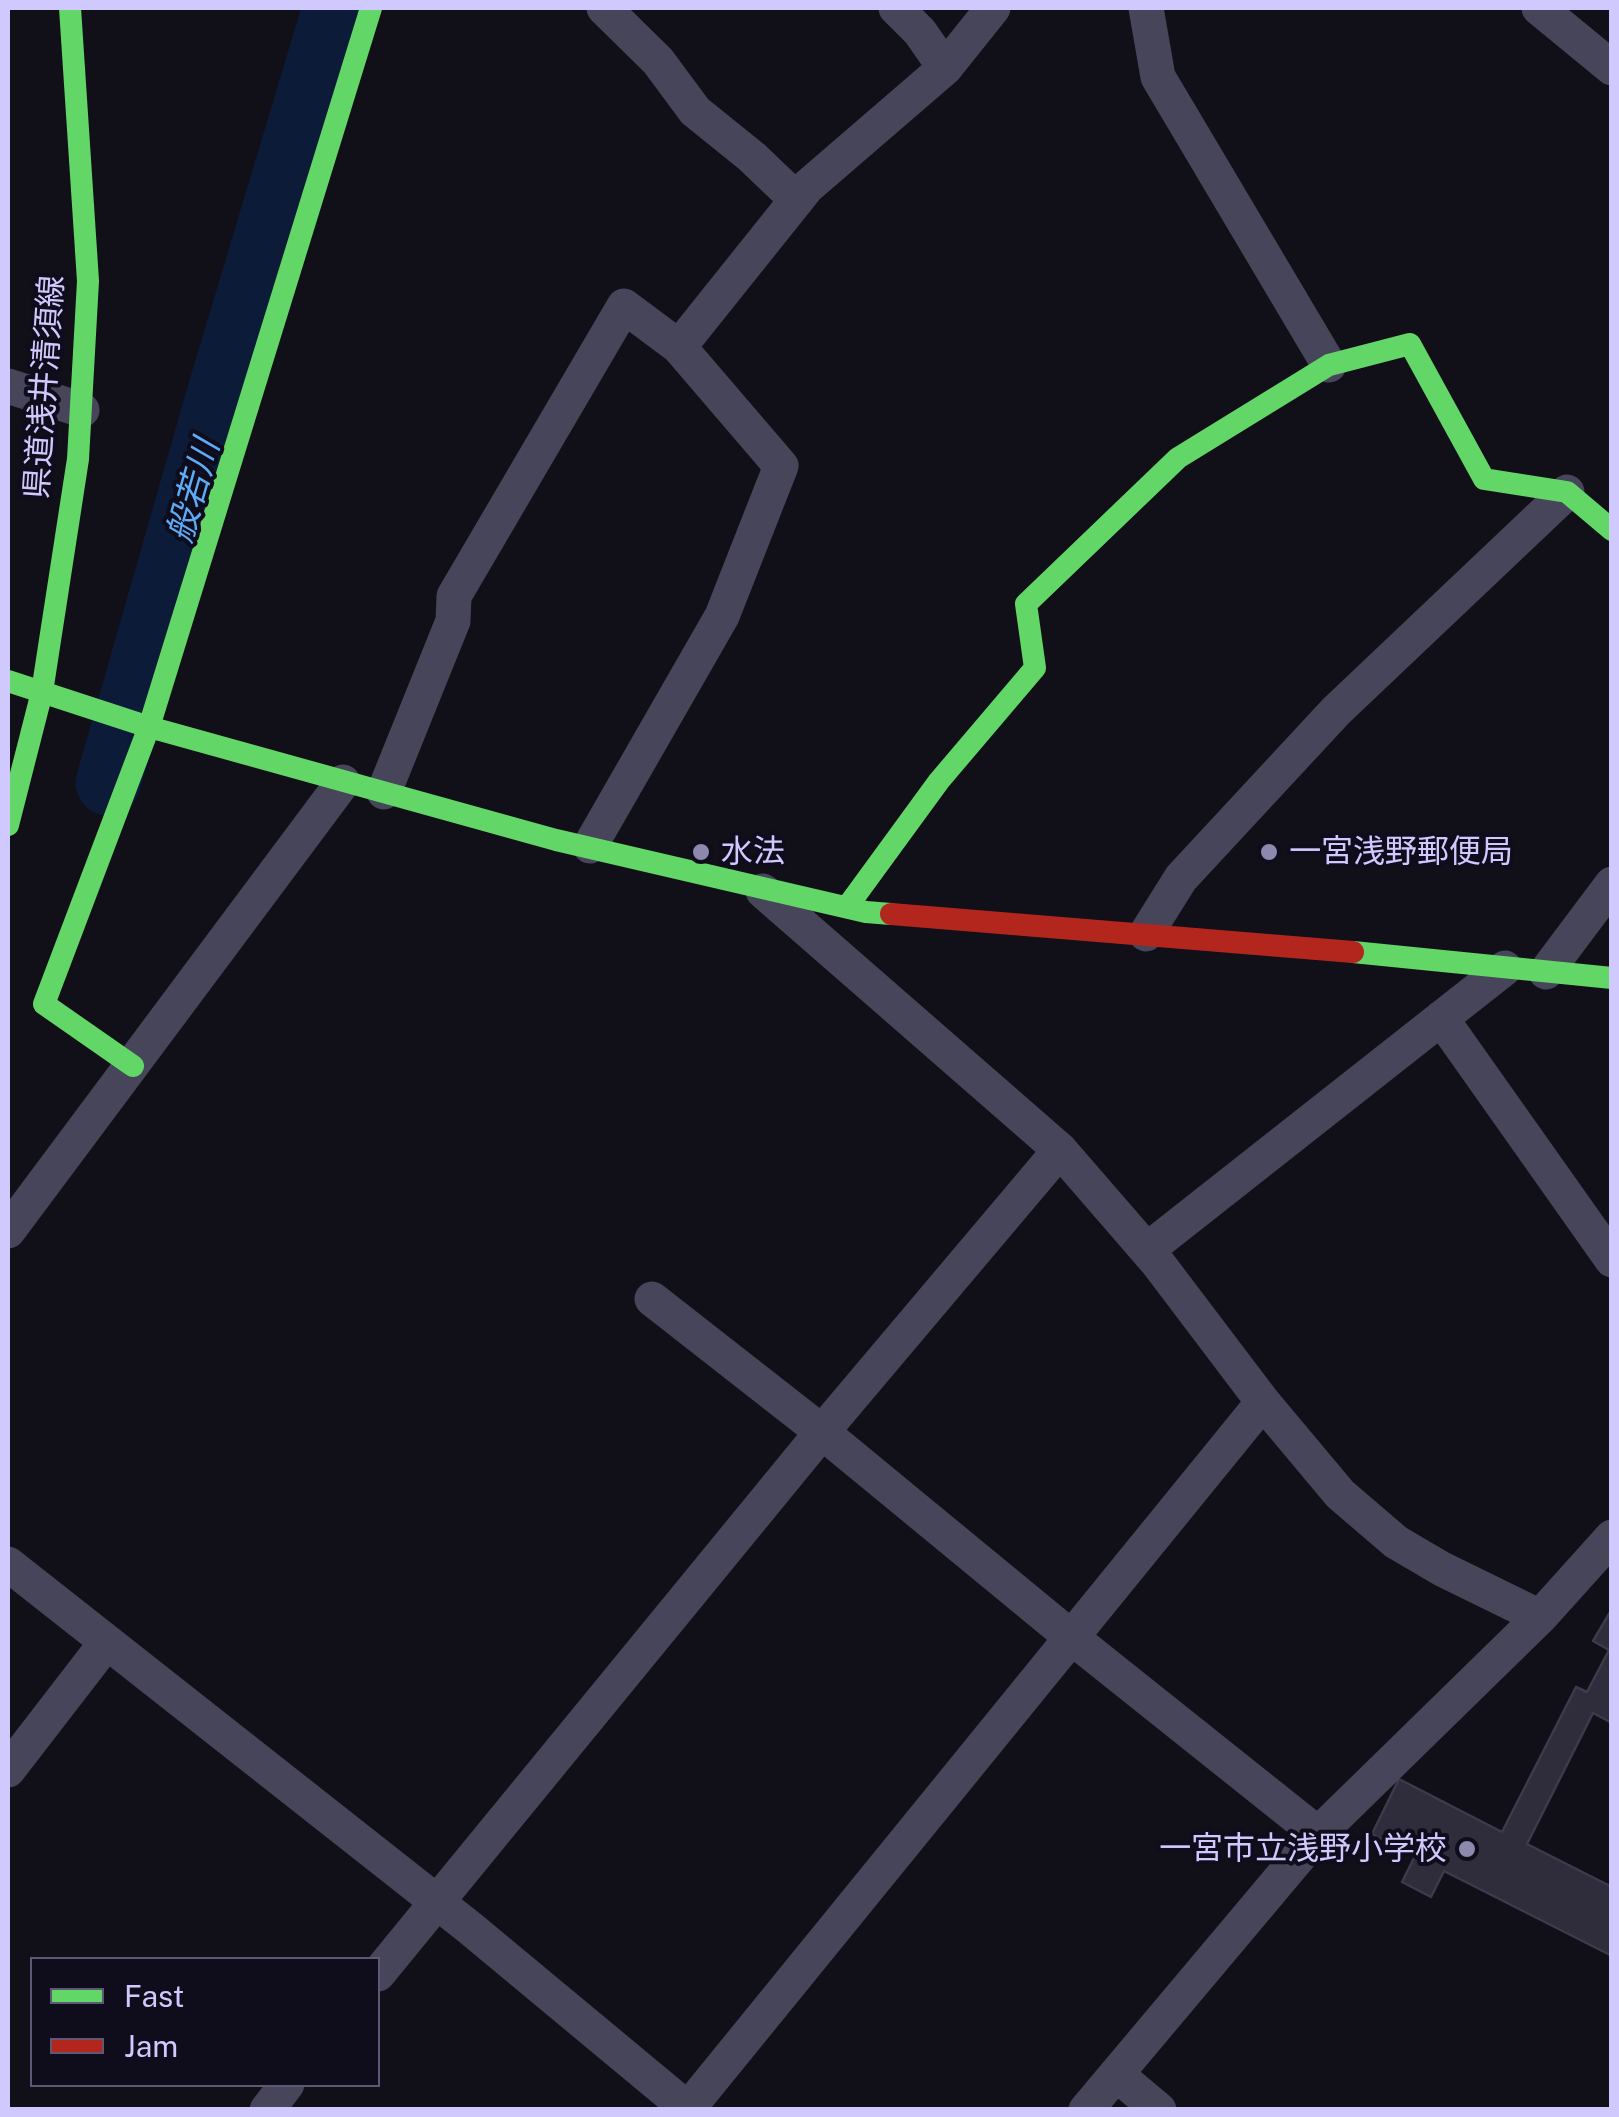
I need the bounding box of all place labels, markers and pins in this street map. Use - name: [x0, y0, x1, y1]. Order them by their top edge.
- place label: 水法: [721, 833, 785, 871]
- place label: 一宮浅野郵便局: [1289, 833, 1513, 871]
- marker: 水法: [690, 841, 712, 863]
- marker: 一宮浅野郵便局: [1258, 841, 1280, 863]
- place label: 一宮市立浅野小学校: [1159, 1830, 1447, 1868]
- marker: 一宮市立浅野小学校: [1456, 1838, 1478, 1860]

